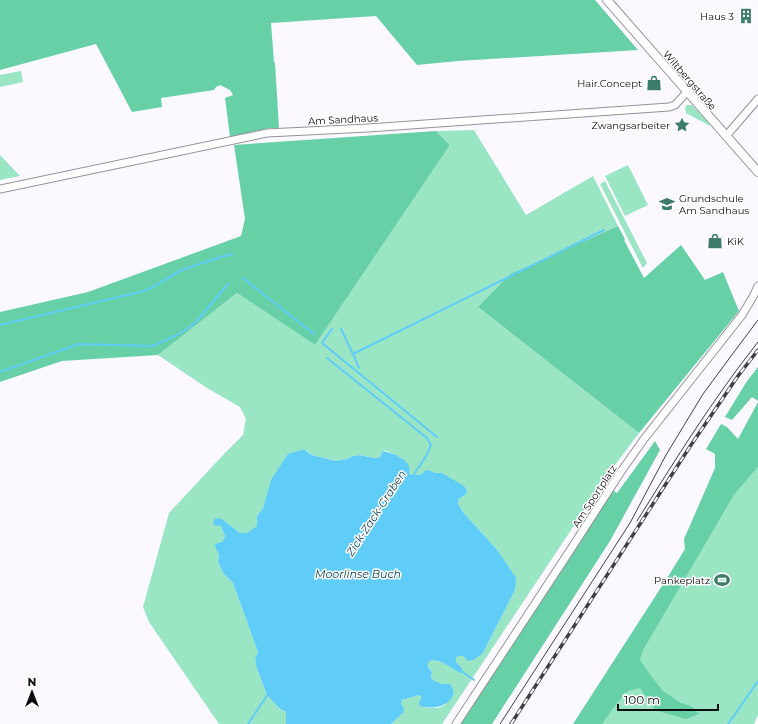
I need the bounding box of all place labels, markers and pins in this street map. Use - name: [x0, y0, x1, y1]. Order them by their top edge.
- building icon: Haus 3: [737, 7, 755, 25]
- place label: Haus 3: [700, 10, 734, 23]
- shop icon: Hair.Concept: [645, 74, 663, 92]
- place label: Hair.Concept: [577, 77, 642, 90]
- place icon: Zwangsarbeiter: [673, 116, 691, 134]
- place label: Zwangsarbeiter: [591, 119, 670, 132]
- place label: Grundschule Am Sandhaus: [679, 192, 749, 217]
- school or university icon: Grundschule Am Sandhaus: [658, 195, 676, 213]
- shop icon: KiK: [706, 232, 724, 250]
- place label: KiK: [727, 235, 745, 248]
- sports icon: Pankeplatz: [713, 571, 731, 589]
- place label: Pankeplatz: [654, 574, 710, 587]

